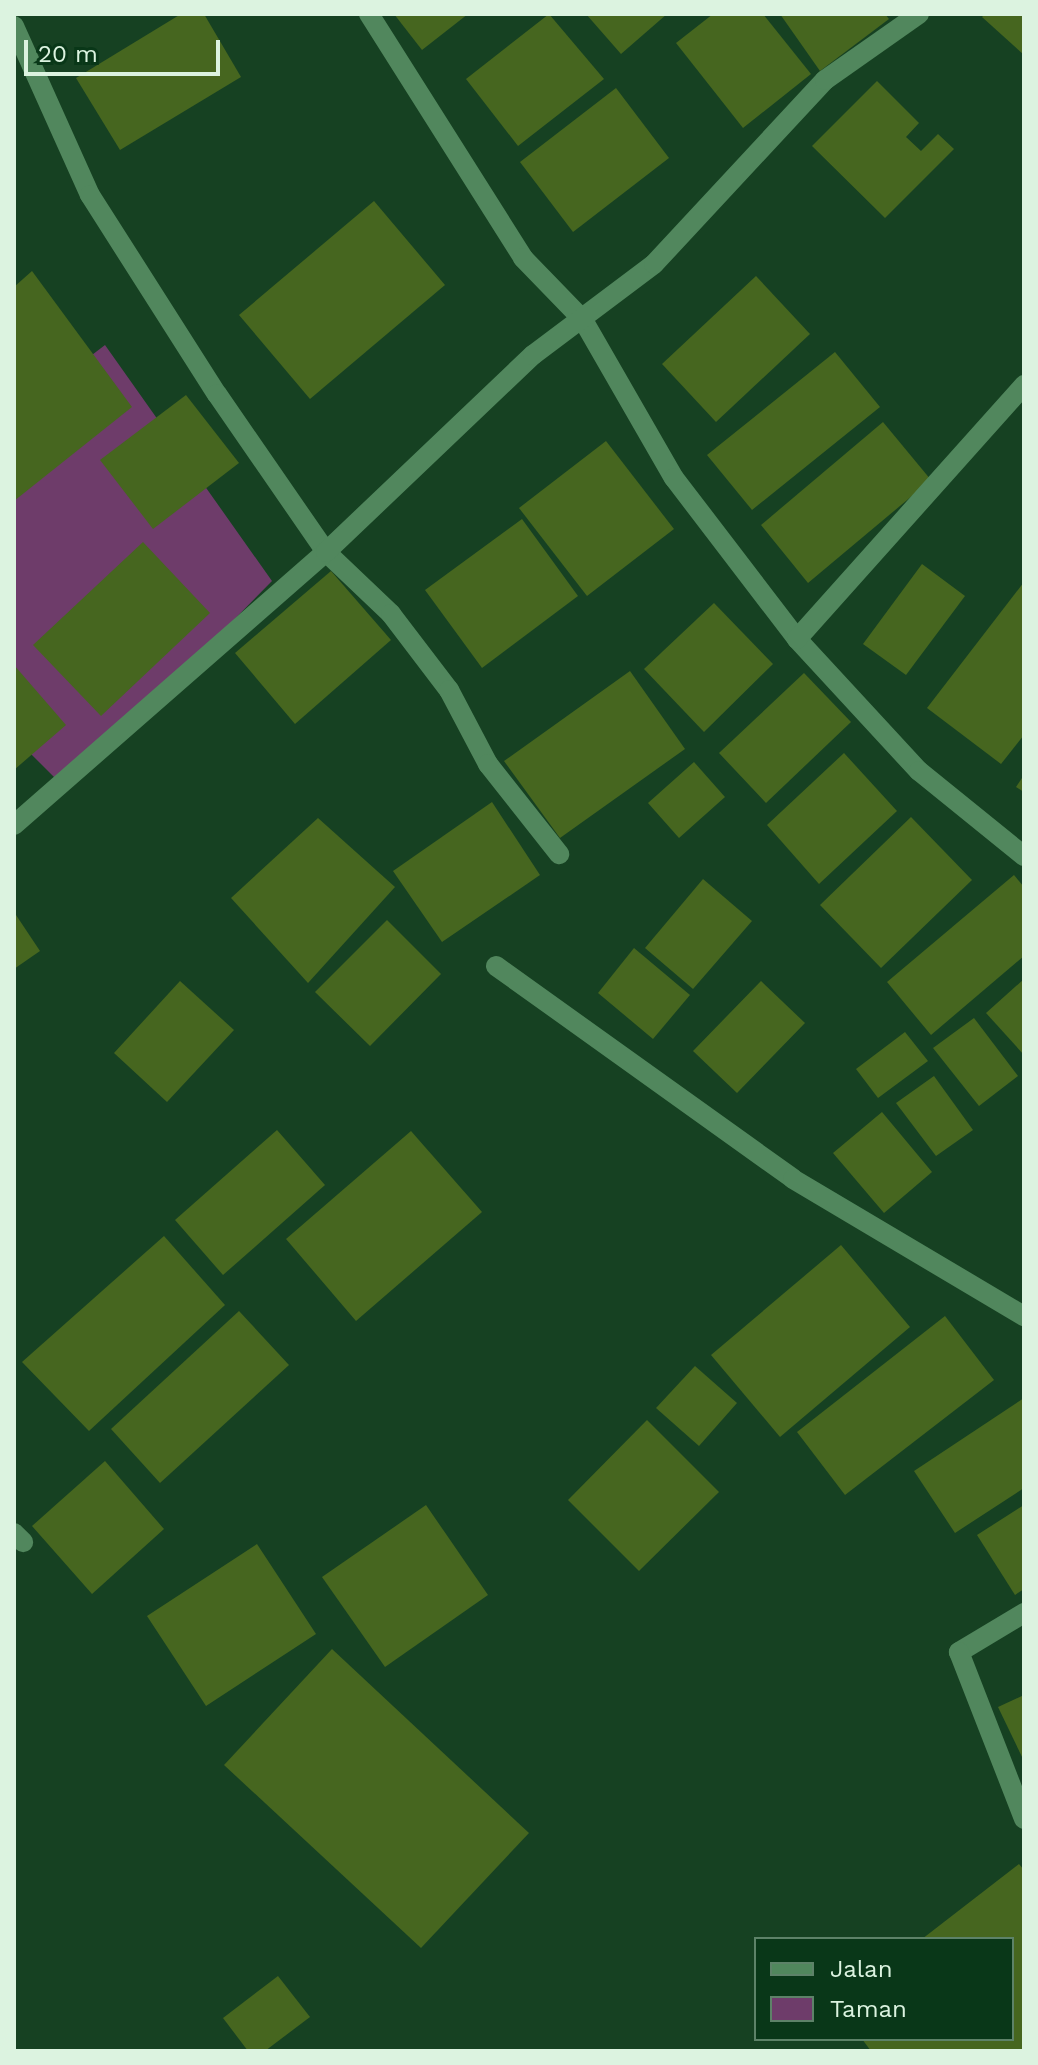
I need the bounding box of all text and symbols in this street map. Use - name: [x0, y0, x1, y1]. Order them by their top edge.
- scale bar: [28, 24, 224, 74]
- text: 20 m: [38, 40, 98, 68]
- legend: [754, 1937, 1014, 2041]
- text: Jalan: [830, 1955, 893, 1983]
- text: Taman: [830, 1995, 907, 2023]

